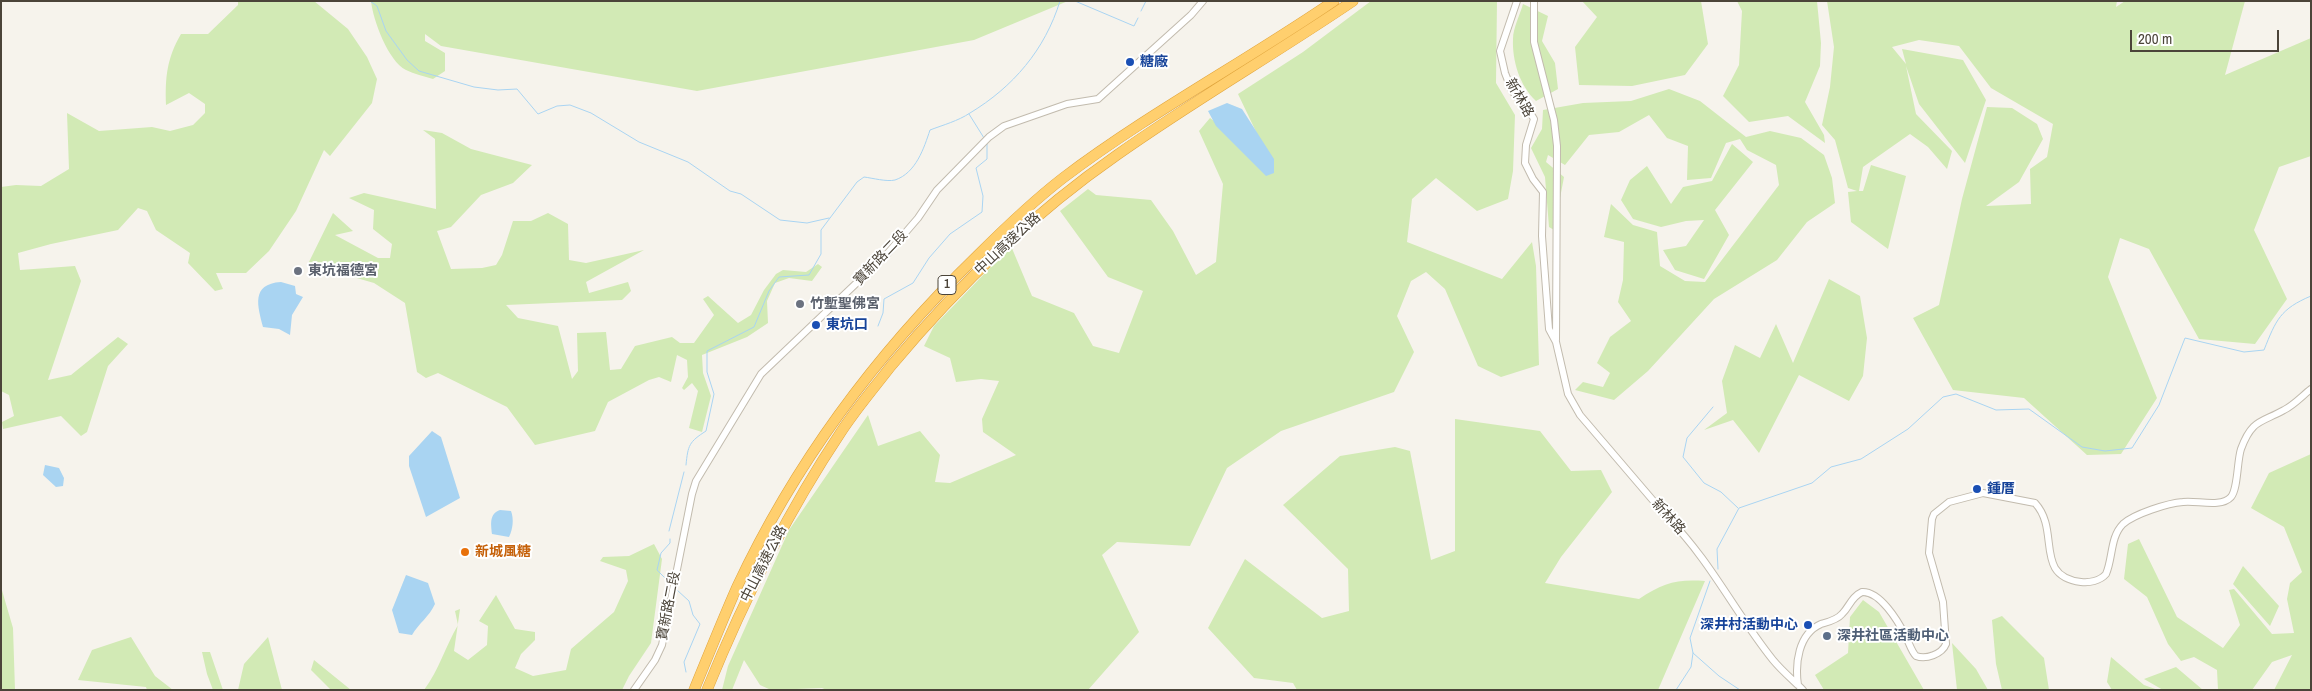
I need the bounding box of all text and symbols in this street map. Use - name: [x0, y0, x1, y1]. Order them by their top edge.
- scale bar: [2132, 20, 2281, 52]
- text: 200 m: [2138, 28, 2172, 49]
- place label: 糖廠: [1140, 54, 1168, 70]
- marker: 糖廠: [1124, 56, 1136, 68]
- street label: 新林路: [1501, 76, 1537, 120]
- street label: 中山高速公路: [972, 209, 1044, 279]
- street label: 寶新路二段: [851, 227, 911, 289]
- place label: 東坑福德宮: [308, 263, 378, 279]
- marker: 東坑福德宮: [292, 265, 304, 277]
- road number: 1: [938, 276, 956, 294]
- place label: 竹塹聖佛宮: [810, 296, 880, 312]
- marker: 竹塹聖佛宮: [794, 298, 806, 310]
- place label: 東坑口: [826, 317, 868, 333]
- marker: 東坑口: [810, 319, 822, 331]
- place label: 鍾厝: [1987, 481, 2015, 497]
- marker: 鍾厝: [1971, 483, 1983, 495]
- street label: 新林路: [1648, 496, 1688, 538]
- street label: 中山高速公路: [737, 523, 791, 605]
- place label: 新城風糖: [475, 544, 531, 560]
- marker: 新城風糖: [459, 546, 471, 558]
- street label: 寶新路二段: [654, 570, 684, 642]
- place label: 深井村活動中心: [1700, 617, 1798, 633]
- marker: 深井村活動中心: [1802, 619, 1814, 631]
- place label: 深井社區活動中心: [1837, 628, 1949, 644]
- marker: 深井社區活動中心: [1821, 630, 1833, 642]

